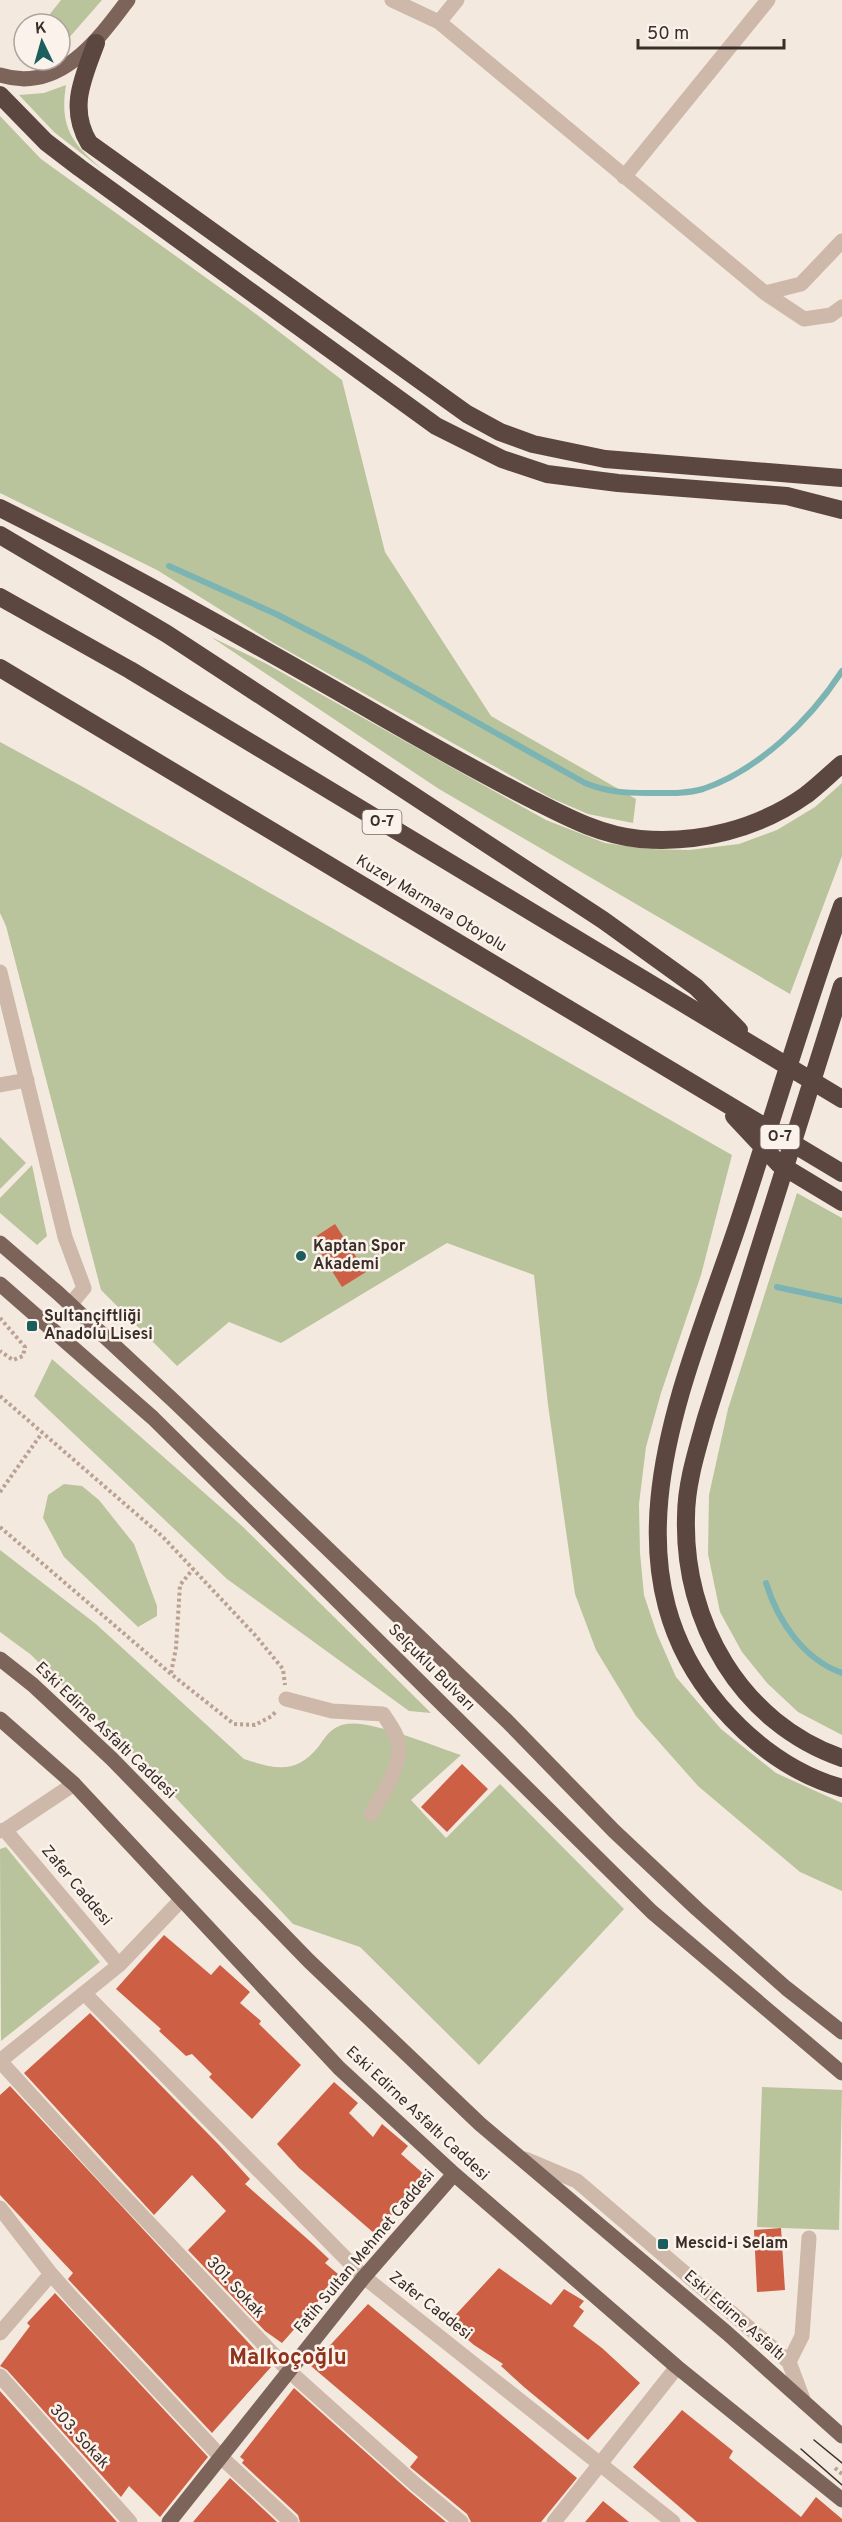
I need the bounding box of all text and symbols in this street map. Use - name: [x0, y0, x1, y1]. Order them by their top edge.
- north arrow: [12, 12, 72, 72]
- scale bar: [638, 12, 784, 50]
- text: K: [34, 19, 47, 40]
- text: 50 m: [647, 23, 689, 46]
- road number: O-7: [362, 810, 401, 834]
- street label: Kuzey Marmara Otoyolu: [352, 851, 510, 957]
- road number: O-7: [760, 1125, 800, 1149]
- place label: Kaptan Spor Akademi: [313, 1237, 406, 1275]
- marker: Kaptan Spor Akademi: [294, 1249, 308, 1263]
- place label: Sultançiftliği Anadolu Lisesi: [44, 1307, 153, 1345]
- marker: Sultançiftliği Anadolu Lisesi: [25, 1319, 39, 1333]
- street label: Selçuklu Bulvarı: [383, 1620, 479, 1716]
- street label: Eski Edirne Asfaltı Caddesi: [30, 1658, 180, 1804]
- street label: Zafer Caddesi: [36, 1841, 116, 1931]
- street label: Eski Edirne Asfaltı Caddesi: [341, 2042, 493, 2186]
- street label: Fatih Sultan Mehmet Caddesi: [290, 2166, 440, 2338]
- place label: Mescid-i Selam: [675, 2234, 788, 2254]
- marker: Mescid-i Selam: [656, 2237, 670, 2251]
- street label: 301. Sokak: [202, 2253, 268, 2323]
- street label: Zafer Caddesi: [385, 2267, 475, 2345]
- street label: Eski Edirne Asfaltı: [679, 2267, 789, 2365]
- district label: Malkoçoğlu: [229, 2345, 347, 2372]
- street label: 303. Sokak: [45, 2401, 113, 2473]

